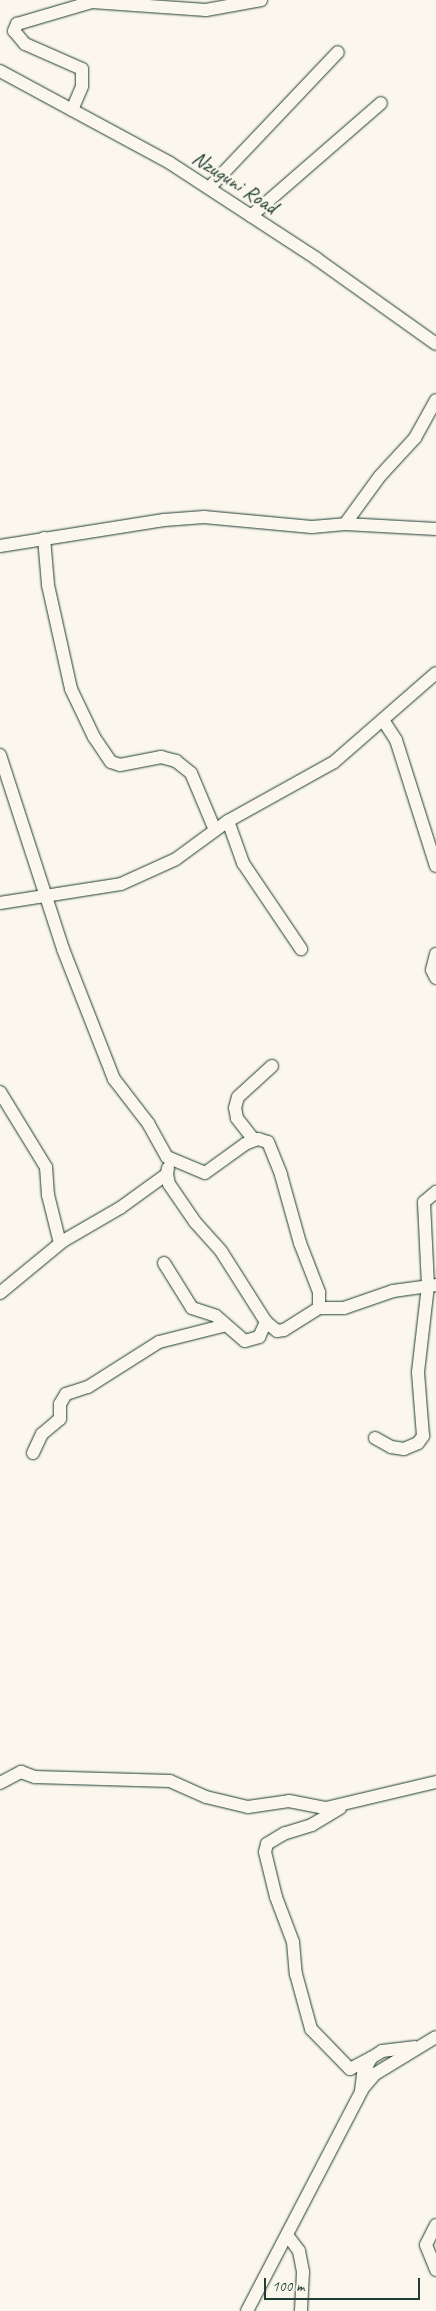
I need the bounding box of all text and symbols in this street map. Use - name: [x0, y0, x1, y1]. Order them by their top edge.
- street label: Nzuguni Road: [188, 145, 282, 219]
- scale bar: [266, 2268, 422, 2300]
- text: 100 m: [272, 2277, 304, 2296]

